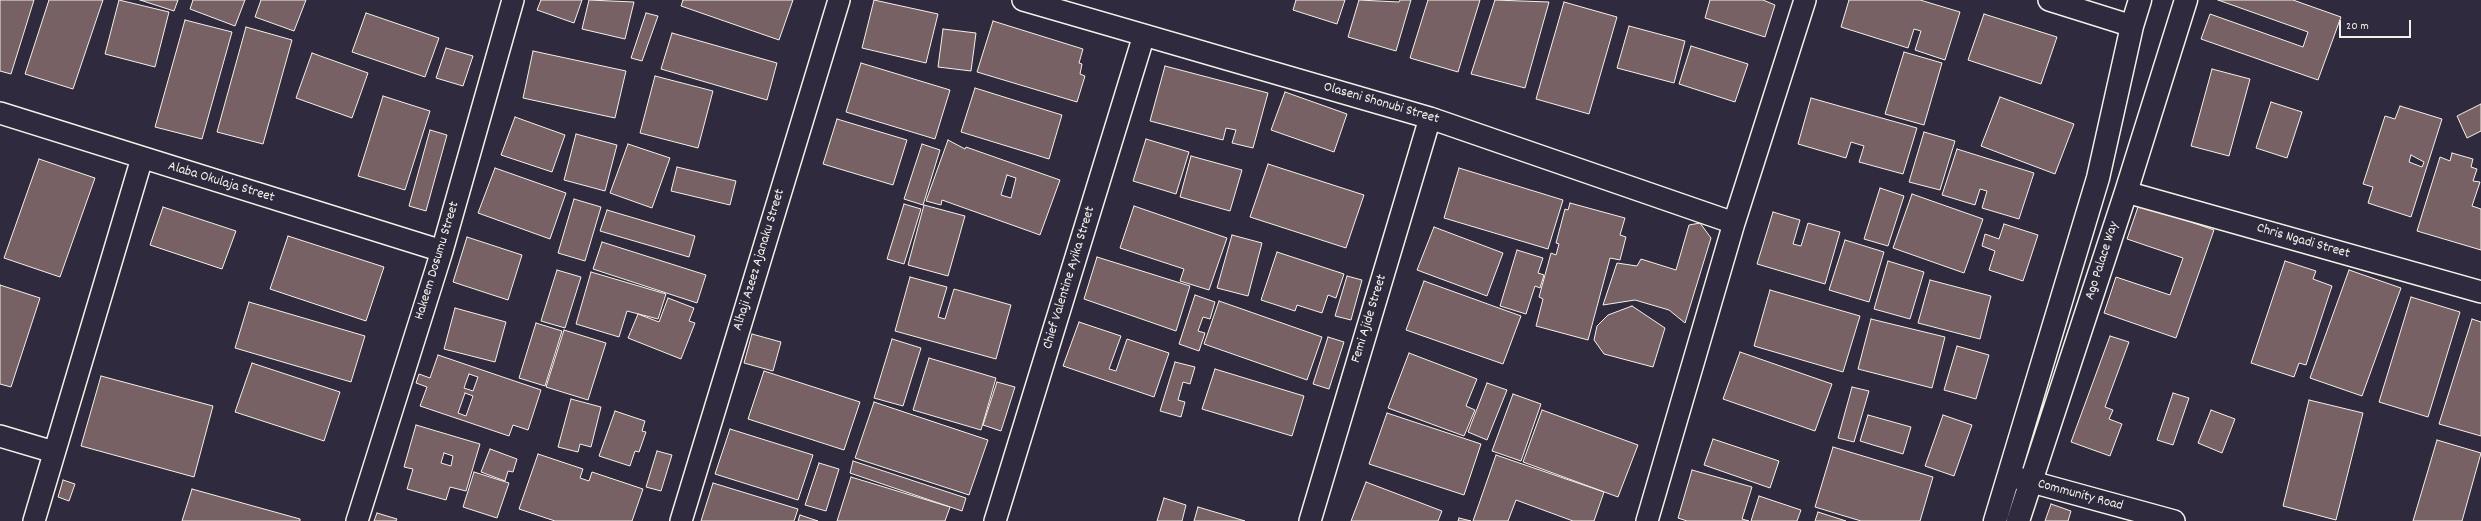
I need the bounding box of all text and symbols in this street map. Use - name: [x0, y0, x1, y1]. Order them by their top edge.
- scale bar: [2341, 12, 2413, 38]
- text: 20 m: [2346, 18, 2369, 35]
- street label: Olaseni Shonubi Street: [1321, 79, 1441, 129]
- street label: Alaba Okulaja Street: [166, 159, 276, 207]
- street label: Alhaji Azeez Ajanaku Street: [730, 187, 790, 333]
- street label: Hakeem Dosumu Street: [412, 200, 464, 322]
- street label: Chief Valentine Ayika Street: [1040, 205, 1100, 351]
- street label: Ago Palace Way: [2082, 220, 2124, 302]
- street label: Chris Ngadi Street: [2254, 221, 2352, 263]
- street label: Femi Ajide Street: [1349, 273, 1391, 365]
- street label: Community Road: [2035, 477, 2125, 515]

